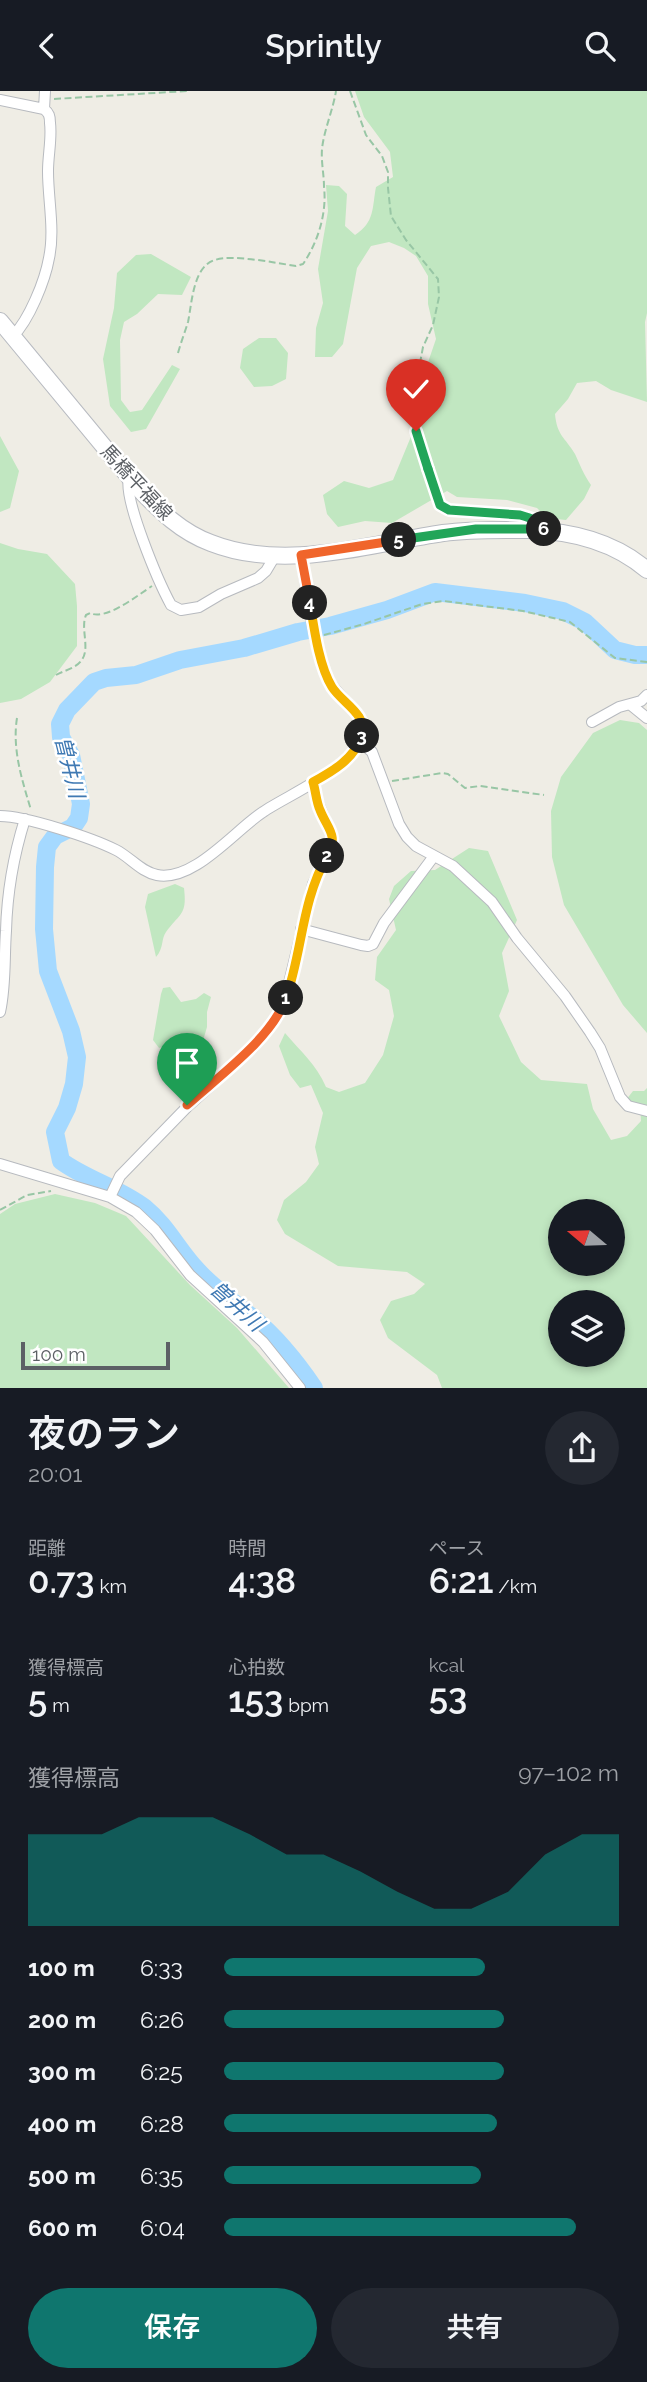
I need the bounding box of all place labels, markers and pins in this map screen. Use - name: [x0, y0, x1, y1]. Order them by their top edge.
- pin: [386, 359, 446, 431]
- pin: 6: [526, 511, 562, 547]
- pin: 5: [382, 523, 416, 557]
- pin: 4: [292, 585, 328, 621]
- pin: 3: [344, 719, 380, 753]
- pin: 2: [310, 839, 344, 873]
- pin: 1: [268, 981, 304, 1016]
- pin: [157, 1033, 217, 1105]

